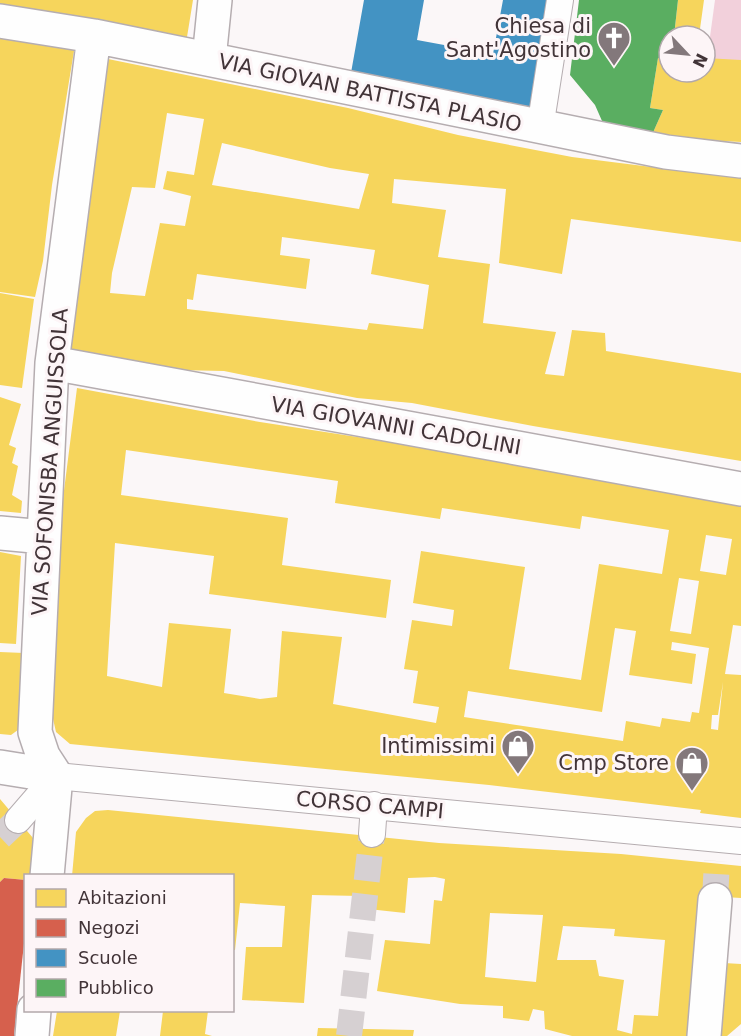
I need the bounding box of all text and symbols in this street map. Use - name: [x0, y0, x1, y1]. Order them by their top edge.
- place label: Chiesa di Sant'Agostino: [446, 14, 591, 62]
- church icon: Chiesa di Sant'Agostino: [596, 20, 632, 67]
- north arrow: [657, 24, 717, 84]
- street label: VIA GIOVAN BATTISTA PLASIO: [216, 49, 524, 137]
- text: N: [689, 50, 712, 71]
- street label: VIA SOFONISBA ANGUISSOLA: [27, 307, 73, 617]
- street label: VIA GIOVANNI CADOLINI: [269, 392, 523, 460]
- shop icon: Intimissimi: [500, 728, 536, 775]
- place label: Intimissimi: [381, 734, 495, 758]
- shop icon: Cmp Store: [674, 745, 710, 792]
- place label: Cmp Store: [558, 751, 669, 775]
- street label: CORSO CAMPI: [295, 787, 445, 823]
- legend: [24, 874, 234, 1012]
- text: Abitazioni: [78, 887, 167, 908]
- text: Negozi: [78, 917, 139, 938]
- text: Scuole: [78, 947, 138, 968]
- text: Pubblico: [78, 977, 154, 998]

